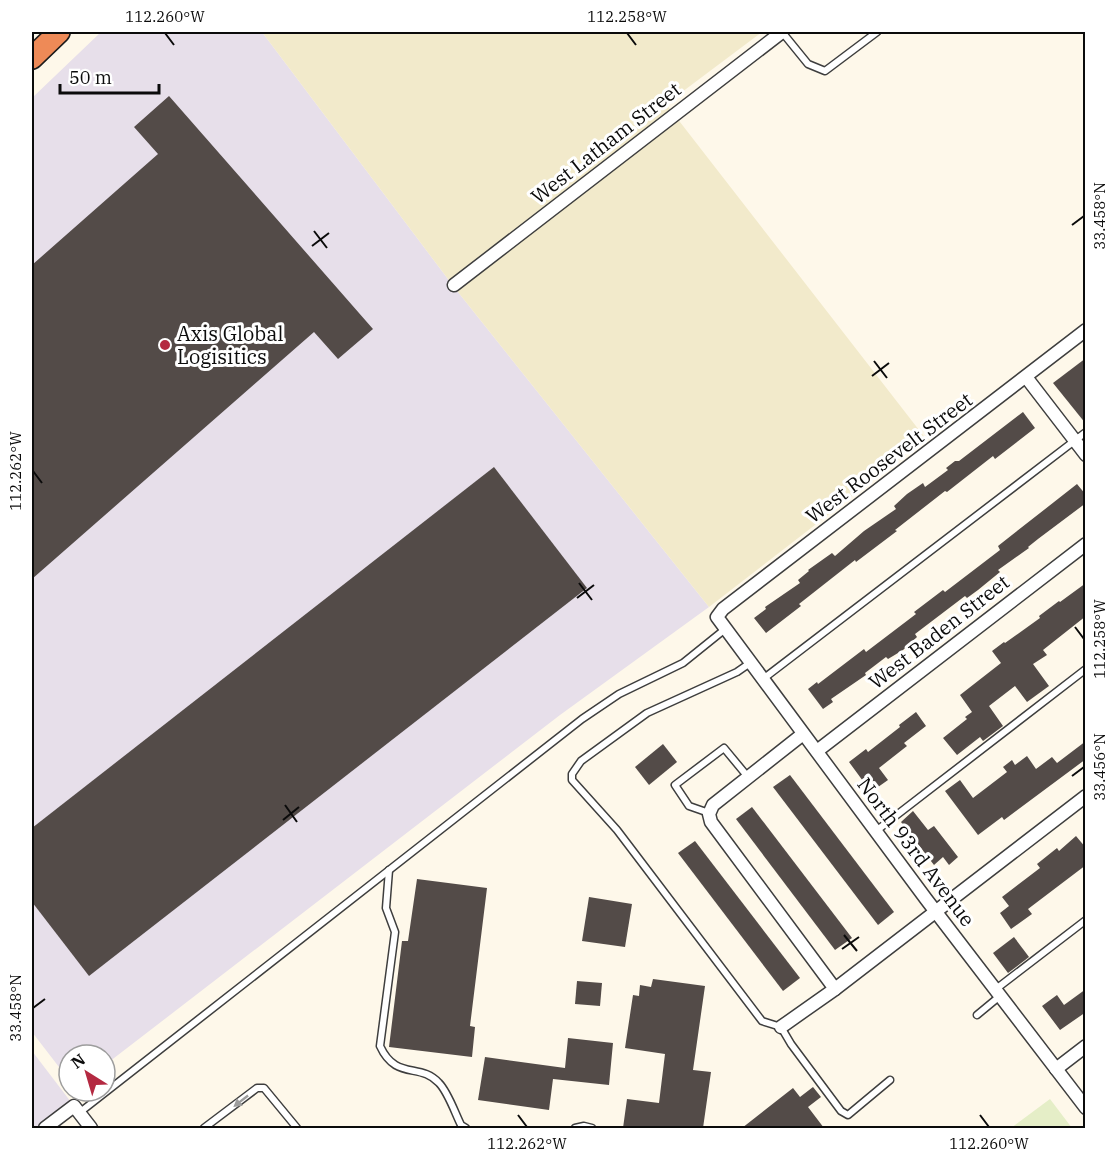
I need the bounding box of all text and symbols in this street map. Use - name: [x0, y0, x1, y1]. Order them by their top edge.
- text: 112.260°W: [125, 7, 205, 26]
- text: 112.258°W: [587, 7, 667, 26]
- scale bar: [60, 57, 159, 95]
- text: 50 m: [69, 66, 112, 89]
- street label: West Latham Street: [525, 75, 686, 210]
- text: 33.458°N: [1090, 182, 1109, 250]
- place label: Axis Global Logisitics: [177, 320, 283, 370]
- marker: Axis Global Logisitics: [158, 338, 172, 352]
- street label: West Roosevelt Street: [800, 386, 977, 529]
- text: 112.262°W: [6, 431, 25, 511]
- street label: West Baden Street: [863, 568, 1015, 695]
- text: 112.258°W: [1090, 599, 1109, 679]
- text: 33.456°N: [1090, 733, 1109, 801]
- street label: North 93rd Avenue: [851, 772, 981, 932]
- text: 33.458°N: [6, 974, 25, 1042]
- north arrow: [57, 1043, 117, 1103]
- text: N: [67, 1049, 89, 1073]
- one-way arrow: [233, 1094, 248, 1106]
- text: 112.262°W: [487, 1134, 567, 1153]
- text: 112.260°W: [949, 1134, 1029, 1153]

